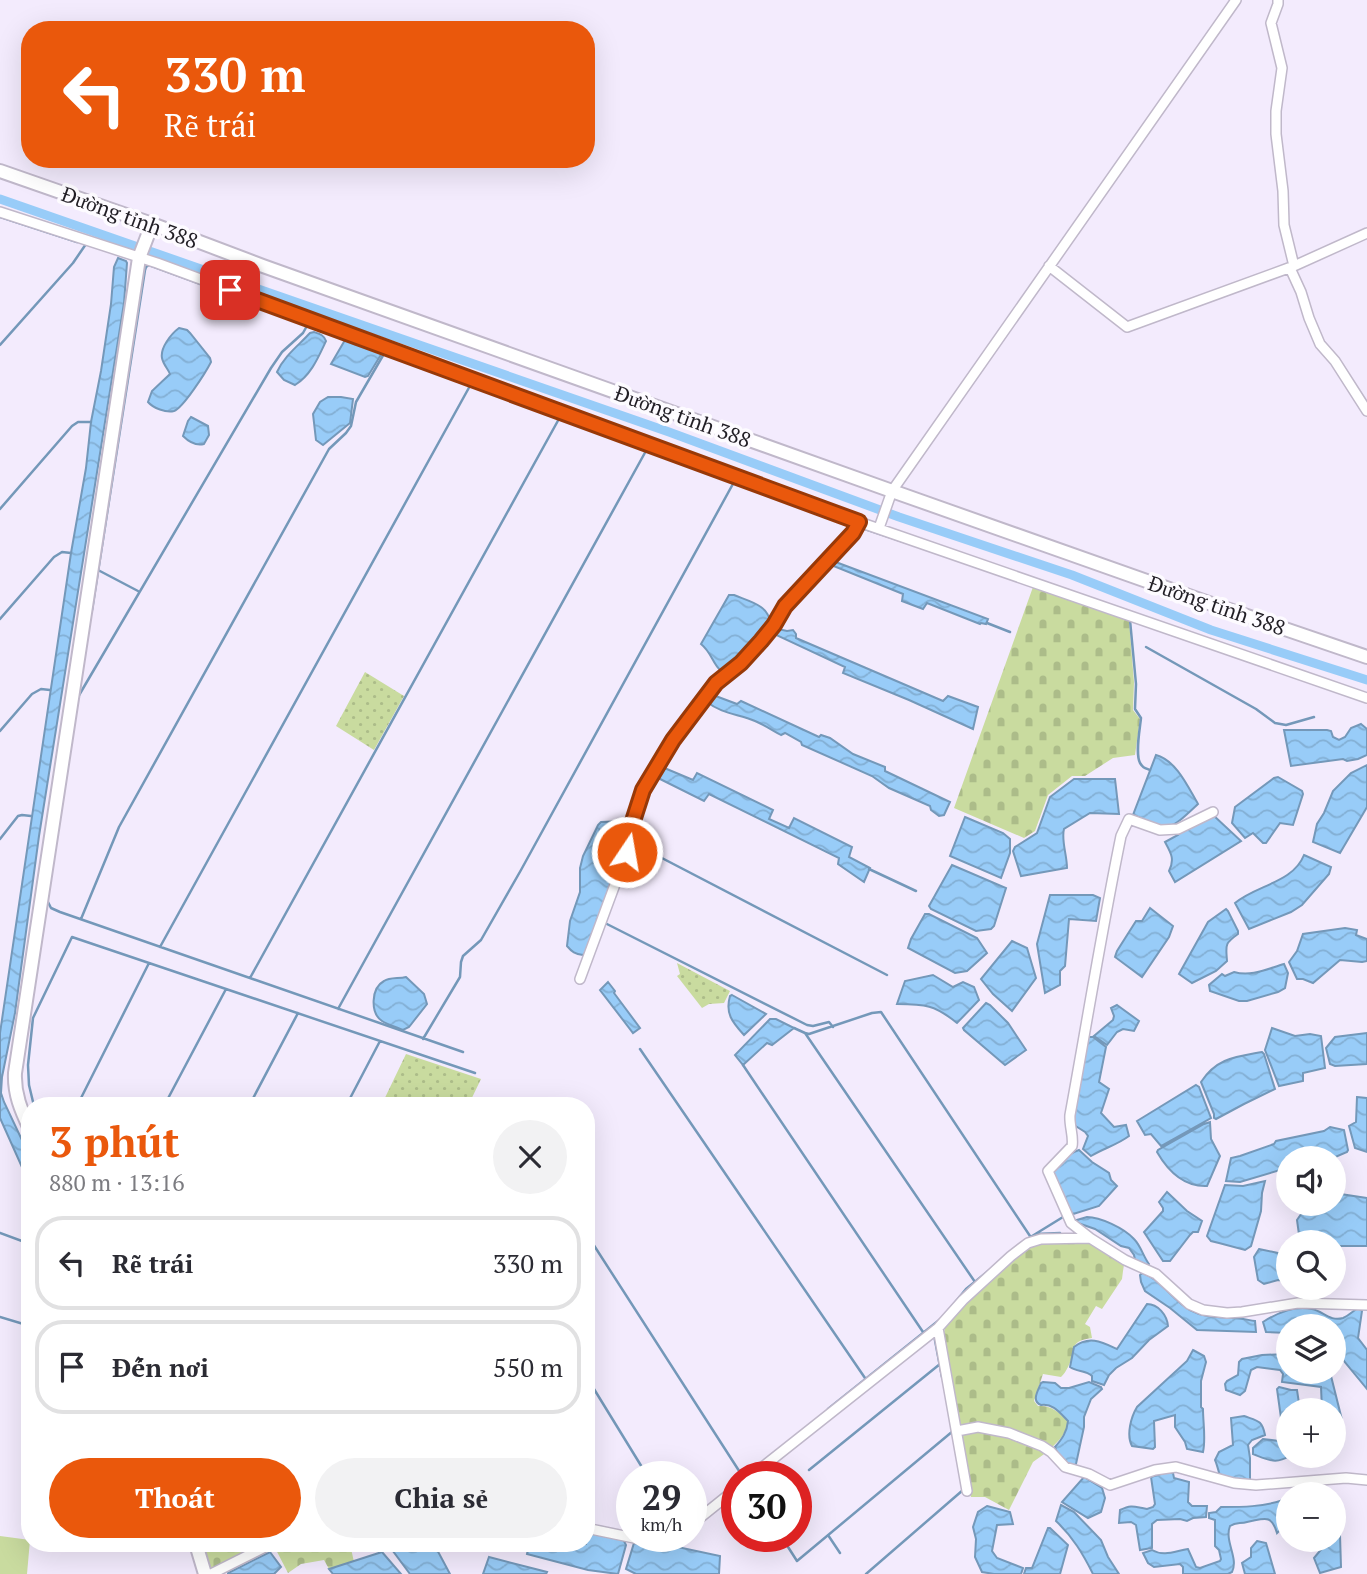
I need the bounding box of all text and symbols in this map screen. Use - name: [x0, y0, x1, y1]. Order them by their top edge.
- text: 330 m: [164, 41, 306, 106]
- icon: left: [49, 49, 140, 140]
- text: Rẽ trái: [164, 104, 256, 146]
- street label: Đường tỉnh 388: [58, 179, 202, 255]
- pin: [200, 260, 260, 320]
- icon: arrive: [211, 271, 249, 309]
- street label: Đường tỉnh 388: [611, 378, 755, 454]
- street label: Đường tỉnh 388: [1145, 568, 1289, 642]
- position arrow: [590, 815, 664, 889]
- text: 3 phút: [49, 1113, 179, 1169]
- button: close: [493, 1120, 567, 1194]
- map controls: [1276, 1146, 1346, 1552]
- button: sound: [1276, 1146, 1346, 1216]
- text: 880 m · 13:16: [49, 1167, 184, 1198]
- button: search: [1276, 1230, 1346, 1300]
- icon: left: [53, 1244, 91, 1282]
- text: Rẽ trái: [112, 1246, 193, 1280]
- text: 330 m: [493, 1246, 563, 1280]
- button: layers: [1276, 1314, 1346, 1384]
- icon: arrive: [53, 1348, 91, 1386]
- text: Đến nơi: [112, 1350, 209, 1384]
- text: 550 m: [493, 1350, 563, 1384]
- button: +: [1276, 1398, 1346, 1468]
- button: Thoát: [49, 1458, 301, 1538]
- button: Chia sẻ: [315, 1458, 567, 1538]
- speed limit sign: 30: [721, 1461, 812, 1552]
- text: 29: [642, 1474, 681, 1520]
- button: −: [1276, 1482, 1346, 1552]
- text: km/h: [641, 1512, 682, 1536]

